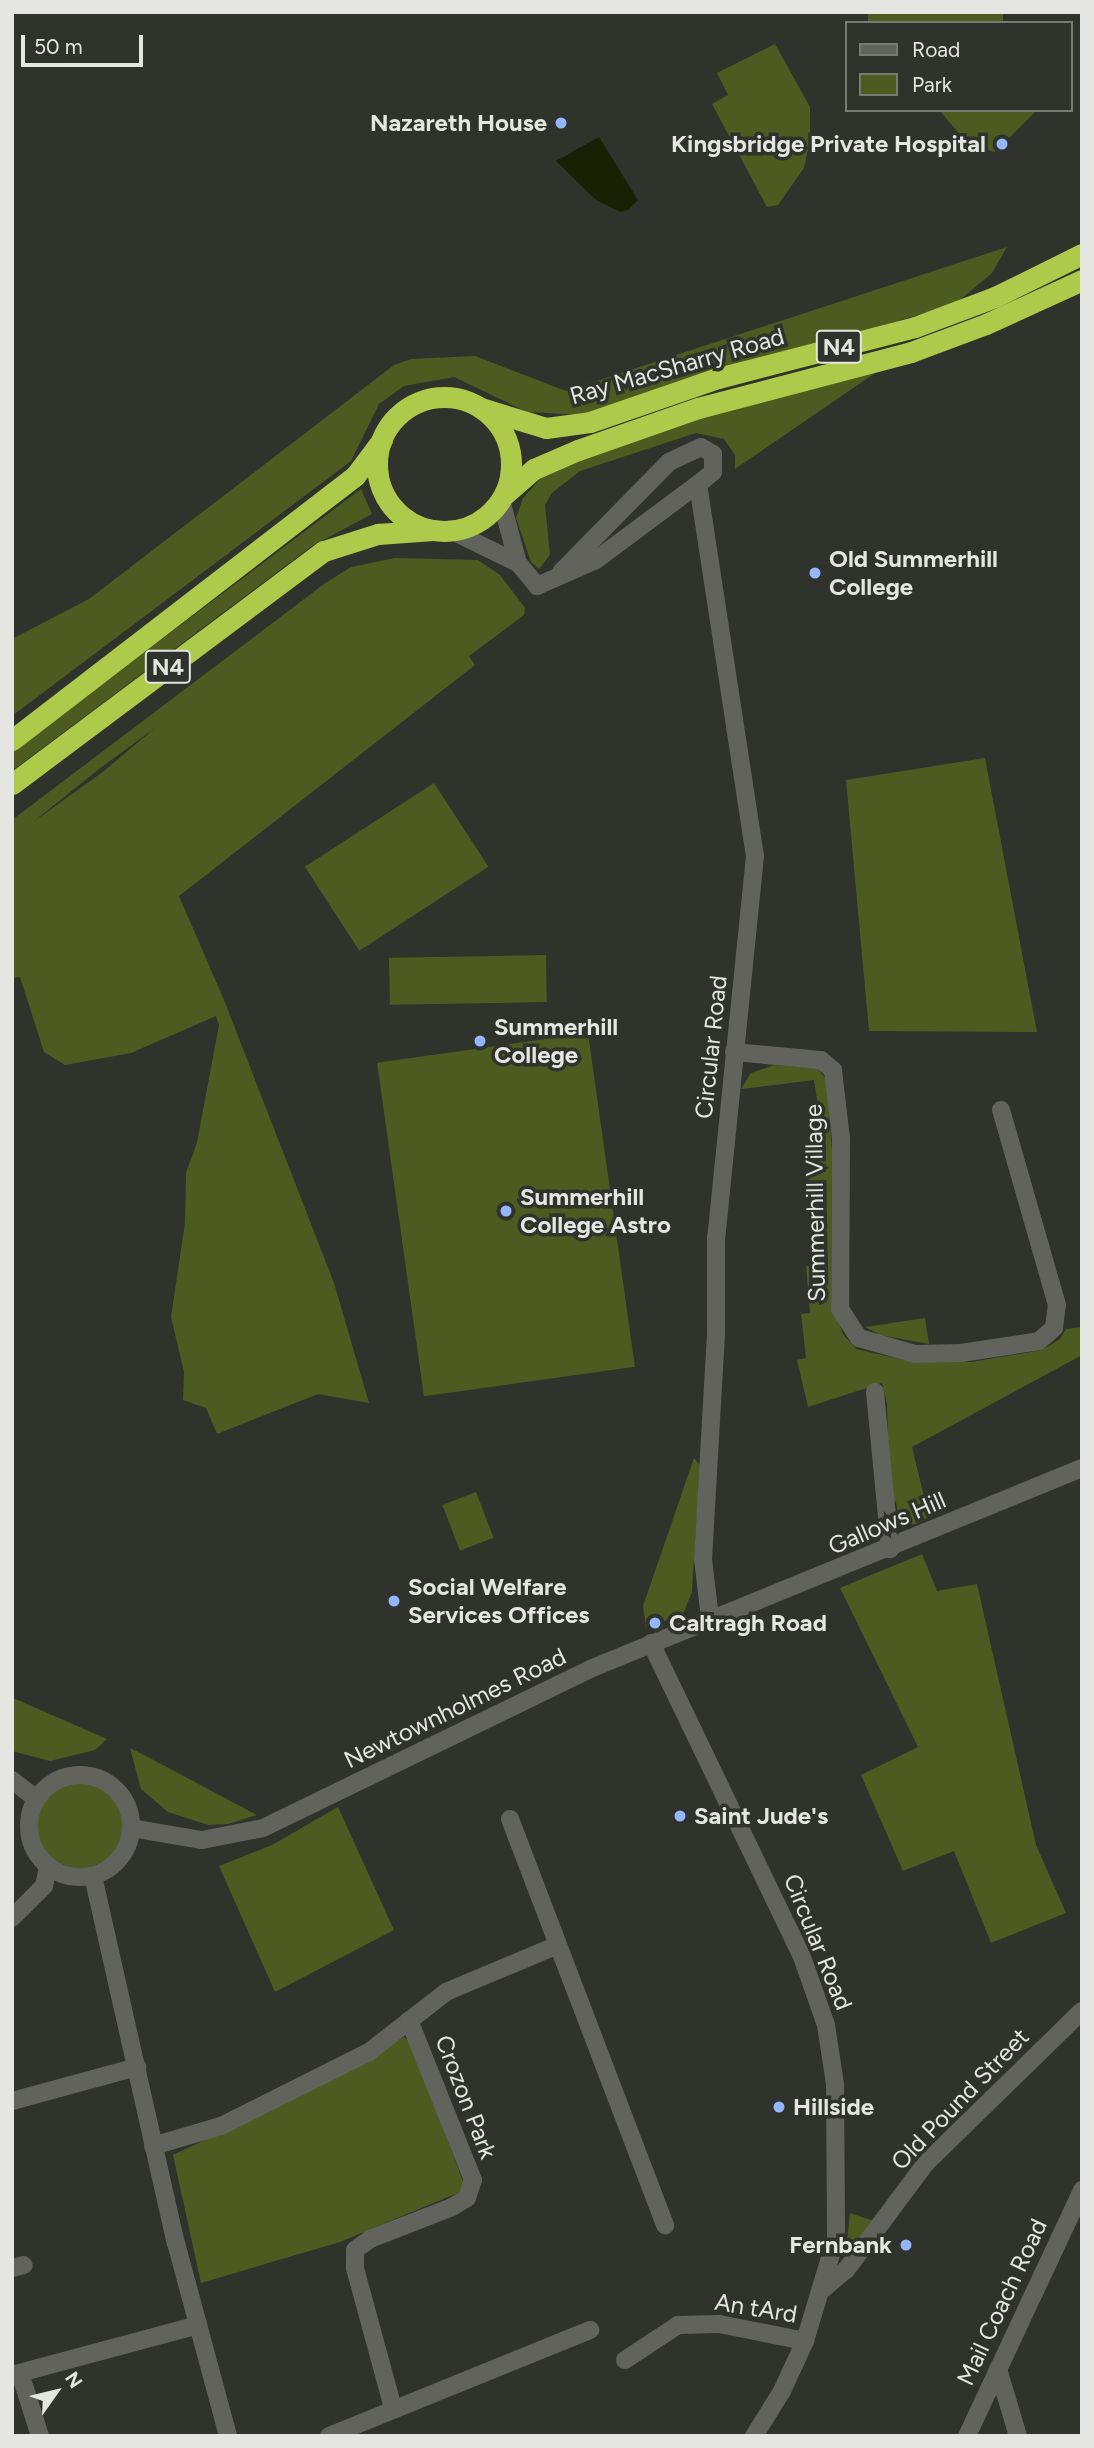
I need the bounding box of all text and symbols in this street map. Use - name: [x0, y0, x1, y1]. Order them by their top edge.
- scale bar: [24, 21, 147, 65]
- legend: [846, 21, 1073, 112]
- text: 50 m: [34, 34, 83, 59]
- text: Road: [912, 37, 960, 62]
- text: Park: [912, 72, 952, 97]
- place label: Nazareth House: [370, 109, 547, 137]
- marker: Nazareth House: [553, 115, 569, 131]
- place label: Kingsbridge Private Hospital: [671, 130, 986, 158]
- marker: Kingsbridge Private Hospital: [992, 134, 1012, 154]
- street label: Ray MacSharry Road: [567, 322, 787, 410]
- road number: N4: [814, 328, 864, 366]
- place label: Old Summerhill College: [829, 545, 998, 601]
- marker: Old Summerhill College: [807, 565, 823, 581]
- road number: N4: [144, 648, 192, 687]
- street label: Circular Road: [689, 974, 733, 1120]
- place label: Summerhill College: [494, 1013, 618, 1069]
- marker: Summerhill College: [472, 1033, 488, 1049]
- street label: Summerhill Village: [799, 1104, 831, 1302]
- place label: Summerhill College Astro: [520, 1183, 671, 1239]
- marker: Summerhill College Astro: [498, 1203, 514, 1219]
- street label: Gallows Hill: [824, 1485, 950, 1561]
- place label: Social Welfare Services Offices: [408, 1573, 590, 1629]
- marker: Social Welfare Services Offices: [386, 1593, 402, 1609]
- place label: Caltragh Road: [669, 1609, 827, 1637]
- marker: Caltragh Road: [647, 1615, 663, 1631]
- street label: Newtownholmes Road: [339, 1642, 571, 1774]
- place label: Saint Jude's: [694, 1802, 828, 1830]
- marker: Saint Jude's: [672, 1808, 688, 1824]
- street label: Circular Road: [778, 1870, 858, 2014]
- street label: Old Pound Street: [885, 2022, 1035, 2176]
- street label: Crozon Park: [429, 2031, 503, 2163]
- place label: Hillside: [793, 2093, 874, 2121]
- marker: Hillside: [771, 2099, 787, 2115]
- street label: Mail Coach Road: [951, 2214, 1053, 2390]
- place label: Fernbank: [789, 2231, 892, 2259]
- marker: Fernbank: [898, 2237, 914, 2253]
- street label: An tArd: [713, 2287, 799, 2329]
- north arrow: [21, 2357, 91, 2427]
- text: N: [60, 2367, 87, 2392]

